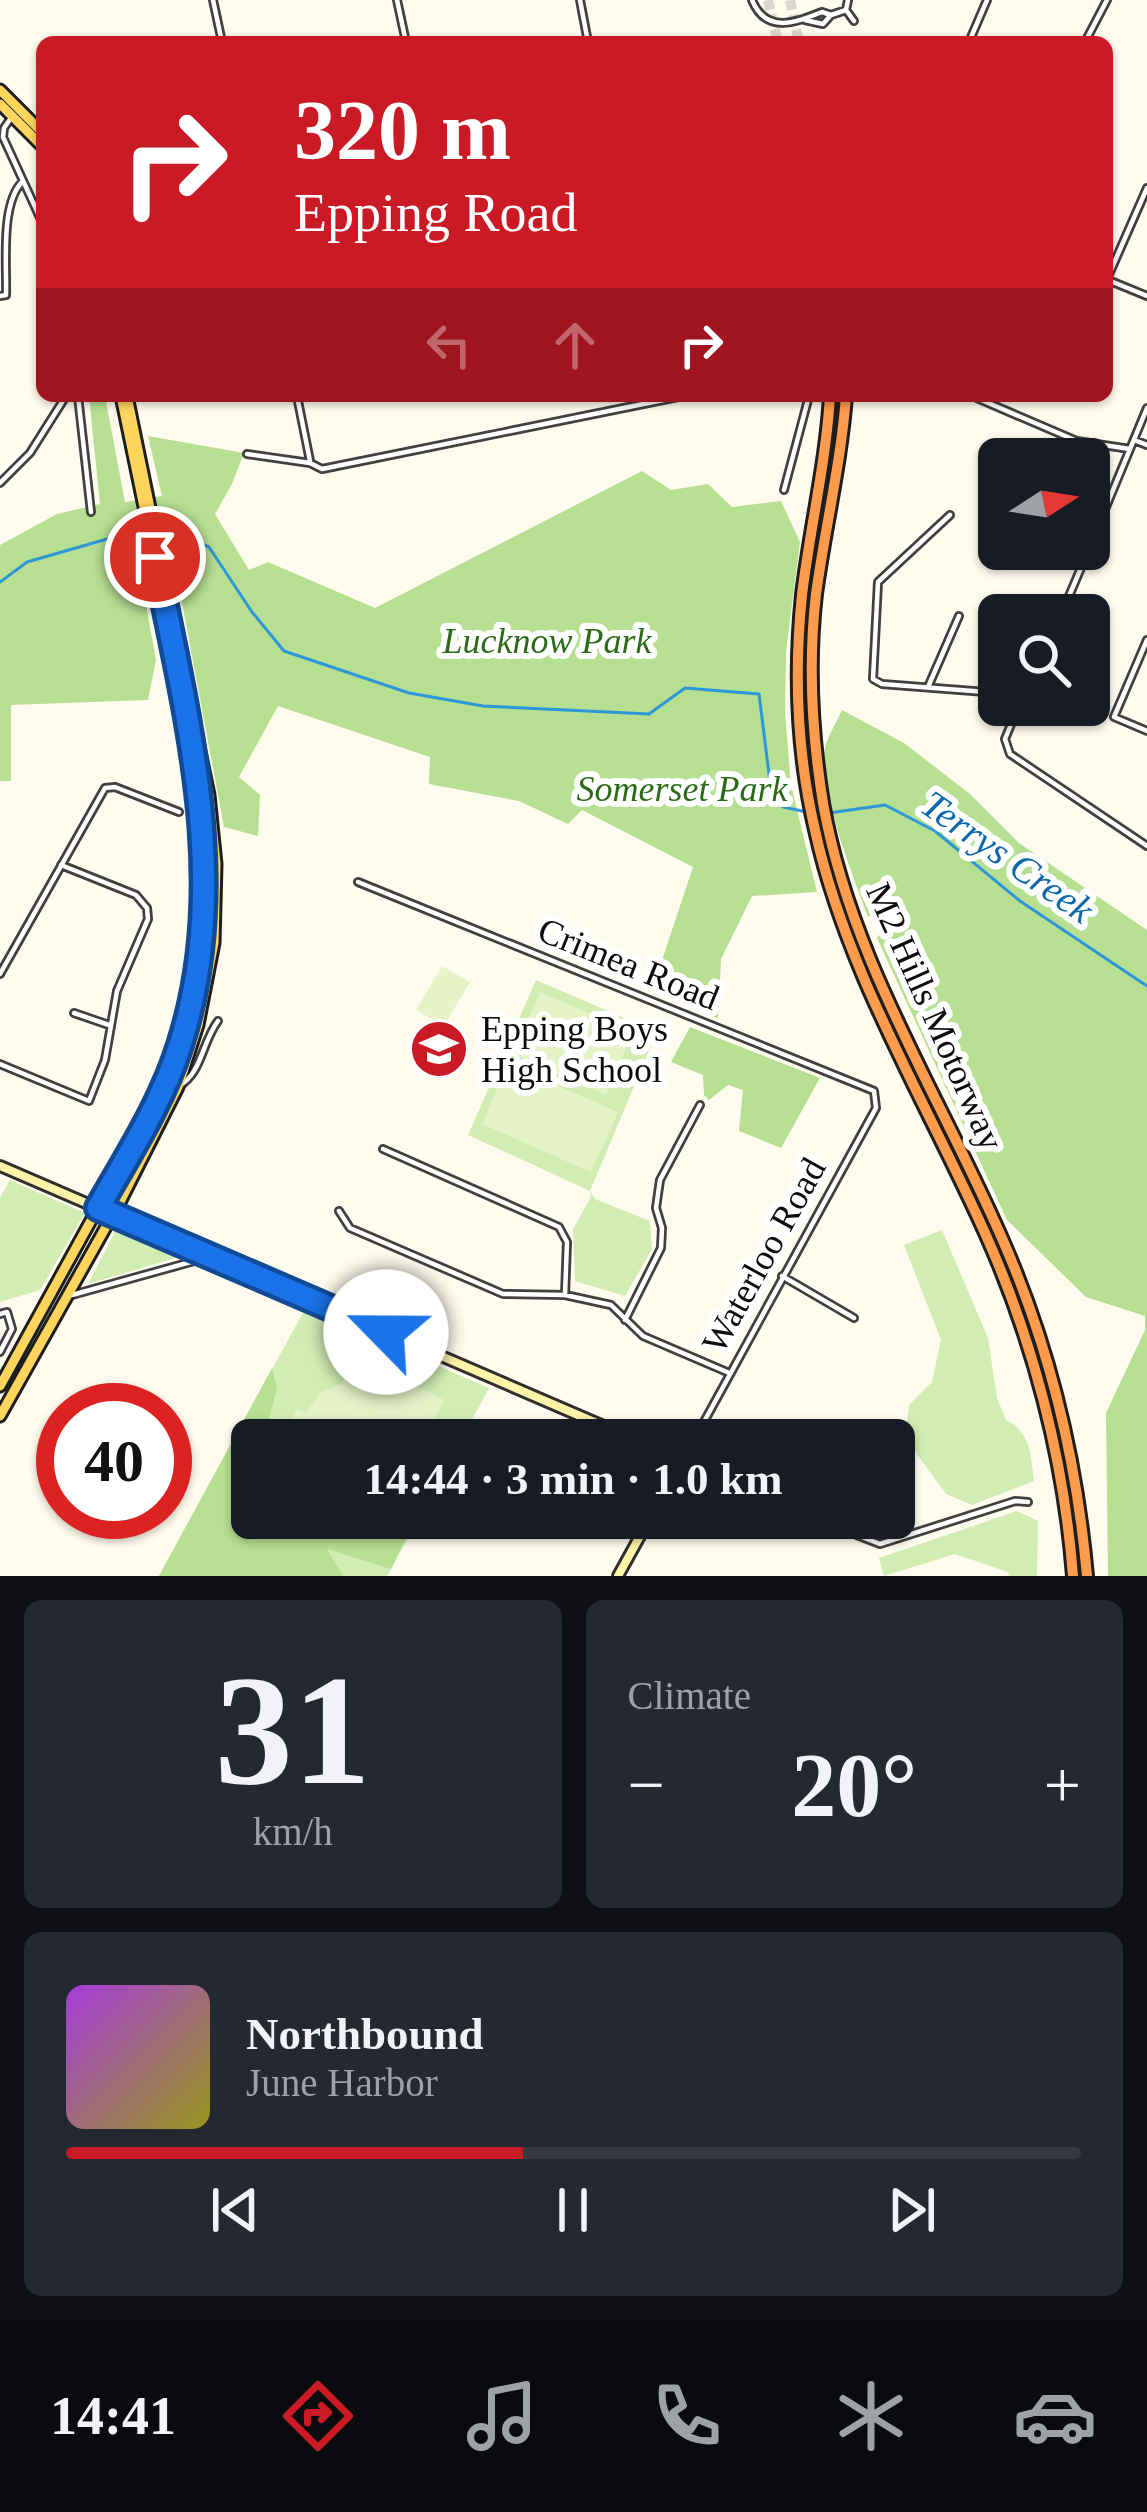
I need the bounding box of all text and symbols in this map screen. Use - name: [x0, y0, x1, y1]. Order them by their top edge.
- icon: right: [96, 84, 252, 240]
- text: 320 m: [294, 84, 511, 177]
- text: Epping Road: [294, 183, 577, 243]
- icon: left: [416, 312, 482, 378]
- icon: ahead: [542, 312, 608, 378]
- icon: right: [668, 312, 734, 378]
- north arrow: [978, 438, 1110, 570]
- map controls: [978, 438, 1110, 726]
- pin: [104, 506, 206, 608]
- icon: arrive: [122, 524, 188, 590]
- button: search: [978, 594, 1110, 726]
- park label: Lucknow Park: [442, 621, 653, 661]
- park label: Somerset Park: [577, 769, 788, 809]
- water label: Terrys Creek: [913, 782, 1102, 933]
- street label: M2 Hills Motorway: [858, 877, 1012, 1156]
- street label: Crimea Road: [533, 910, 725, 1018]
- place label: Epping Boys High School: [481, 1009, 668, 1090]
- school or university icon: Epping Boys High School: [408, 1018, 470, 1080]
- street label: Waterloo Road: [694, 1151, 834, 1360]
- position arrow: [323, 1269, 449, 1395]
- speed limit sign: 40: [36, 1383, 192, 1539]
- text: 14:44 · 3 min · 1.0 km: [364, 1454, 782, 1504]
- text: 31: [215, 1644, 371, 1817]
- text: Climate: [628, 1674, 751, 1717]
- text: 20°: [791, 1736, 917, 1835]
- text: −: [628, 1748, 665, 1821]
- text: +: [1044, 1748, 1081, 1821]
- text: km/h: [253, 1810, 333, 1853]
- text: Northbound: [246, 2009, 484, 2059]
- text: June Harbor: [246, 2061, 438, 2104]
- icon: previous: [202, 2177, 268, 2243]
- icon: pause: [540, 2177, 606, 2243]
- icon: next: [879, 2177, 945, 2243]
- icon: directions: [276, 2374, 360, 2458]
- icon: music: [460, 2374, 544, 2458]
- icon: phone: [645, 2374, 729, 2458]
- icon: climate: [829, 2374, 913, 2458]
- icon: car: [1013, 2374, 1097, 2458]
- text: 14:41: [50, 2386, 176, 2446]

